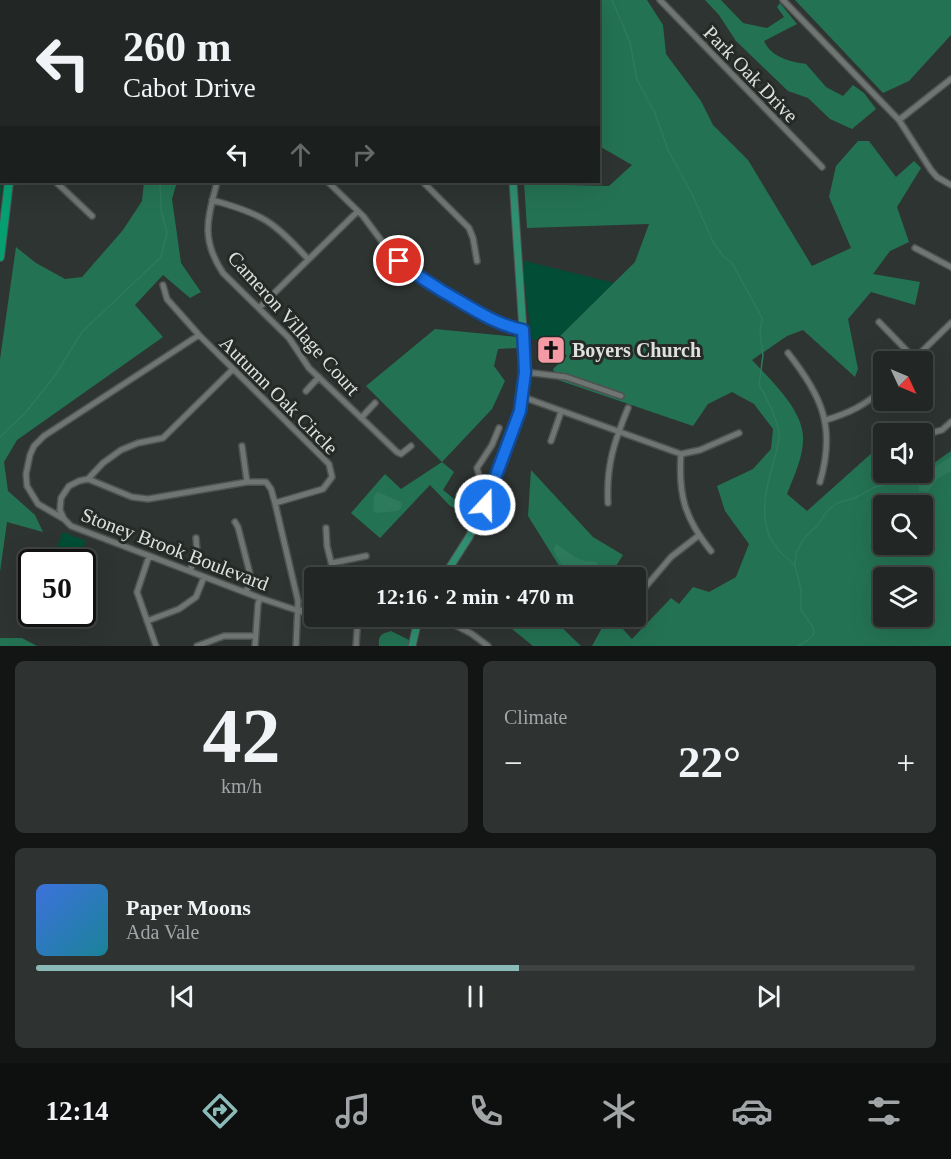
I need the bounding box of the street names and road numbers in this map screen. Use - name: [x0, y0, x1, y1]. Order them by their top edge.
- street label: Park Oak Drive: [699, 21, 803, 127]
- street label: Cameron Village Court: [223, 246, 365, 401]
- street label: Autumn Oak Circle: [215, 331, 343, 459]
- street label: Stoney Brook Boulevard: [78, 503, 272, 596]

